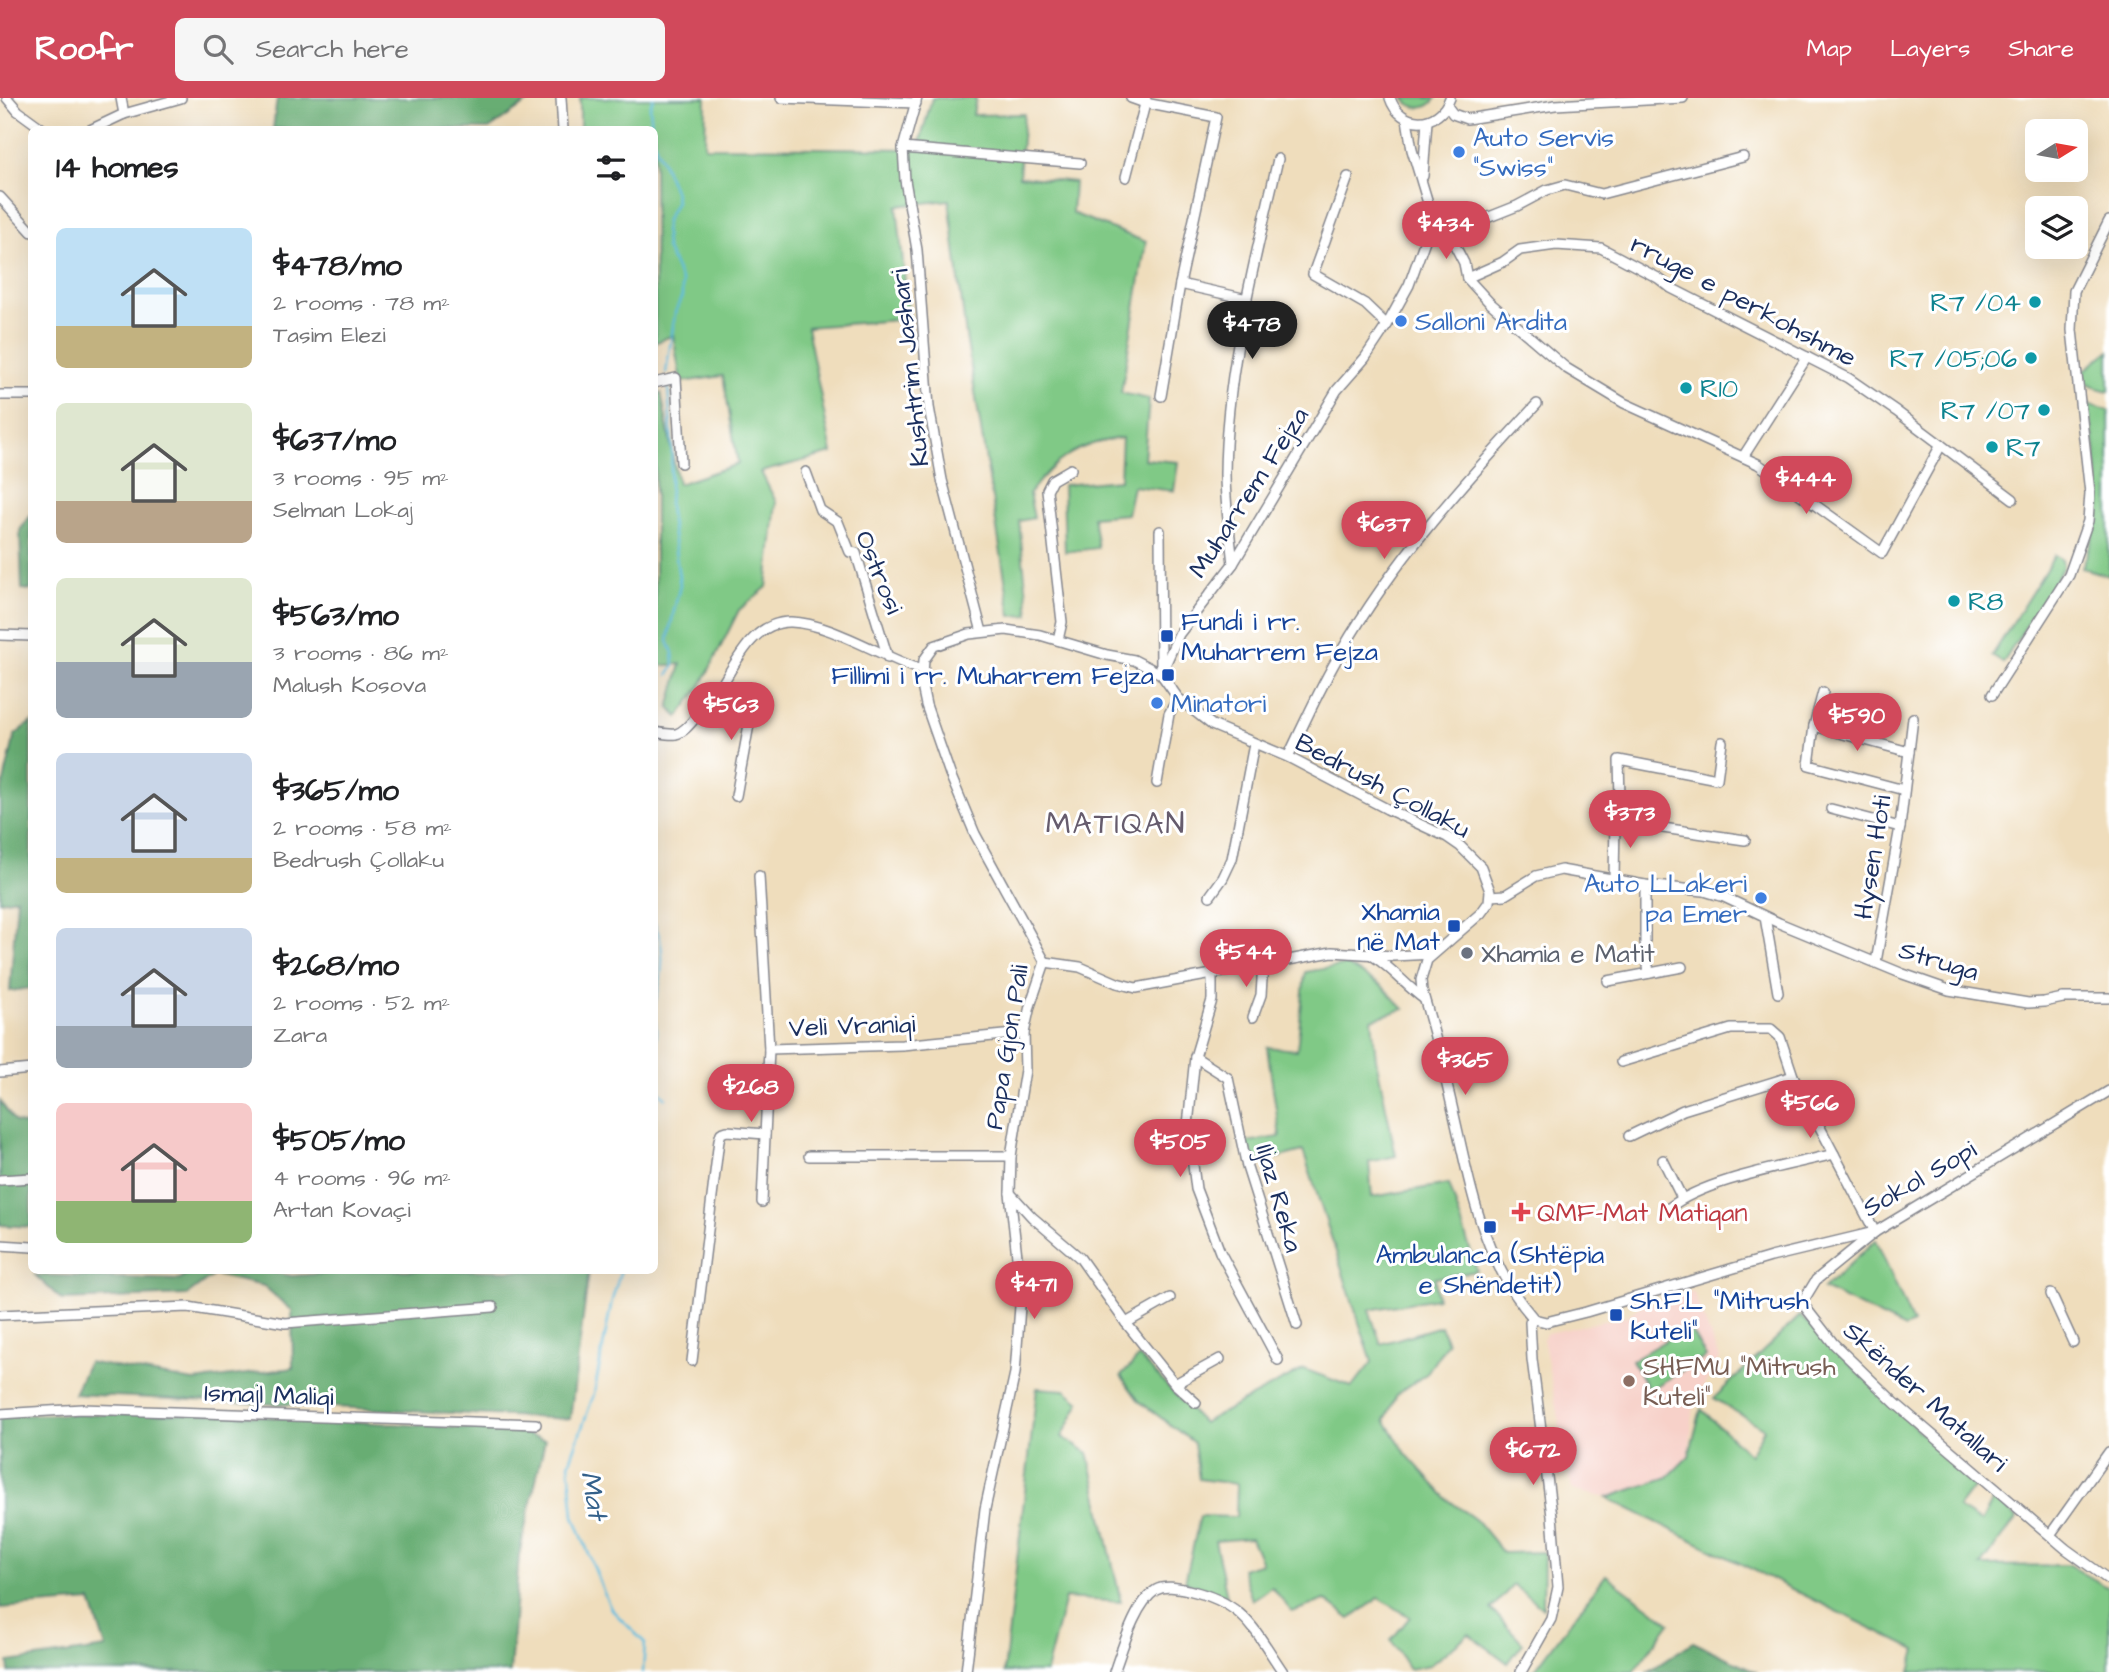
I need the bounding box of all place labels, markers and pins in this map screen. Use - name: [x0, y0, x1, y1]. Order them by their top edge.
- place label: Auto Servis "Swiss": [1473, 120, 1614, 186]
- marker: Auto Servis "Swiss": [1451, 144, 1467, 160]
- pin: $434: [1405, 202, 1487, 261]
- place label: R7 /04: [1930, 285, 2021, 321]
- marker: R7 /04: [2027, 294, 2043, 310]
- pin: $478: [1211, 302, 1293, 361]
- place label: Salloni Ardita: [1415, 304, 1567, 340]
- marker: Salloni Ardita: [1393, 313, 1409, 329]
- place label: R7 /05;06: [1889, 341, 2017, 377]
- marker: R7 /05;06: [2023, 350, 2039, 366]
- place label: R10: [1700, 371, 1738, 407]
- marker: R10: [1678, 380, 1694, 396]
- place label: R7 /07: [1941, 393, 2030, 429]
- marker: R7 /07: [2036, 402, 2052, 418]
- place label: R7: [2006, 430, 2041, 466]
- marker: R7: [1984, 439, 2000, 455]
- pin: $444: [1765, 456, 1847, 516]
- pin: $637: [1343, 502, 1425, 561]
- place label: R8: [1968, 584, 2004, 620]
- marker: R8: [1946, 593, 1962, 609]
- place label: Fundi i rr. Muharrem Fejza: [1181, 604, 1378, 670]
- marker: Fundi i rr. Muharrem Fejza: [1159, 628, 1175, 644]
- place label: Fillimi i rr. Muharrem Fejza: [831, 658, 1154, 694]
- marker: Fillimi i rr. Muharrem Fejza: [1160, 667, 1176, 683]
- pin: $563: [690, 682, 772, 742]
- place label: Minatori: [1171, 686, 1266, 722]
- pin: $590: [1816, 694, 1898, 753]
- marker: Minatori: [1149, 695, 1165, 711]
- pin: $373: [1589, 790, 1671, 850]
- place label: Auto LLakeri pa Emer: [1584, 866, 1747, 932]
- marker: Auto LLakeri pa Emer: [1753, 890, 1769, 906]
- place label: Xhamia në Mat: [1357, 894, 1440, 960]
- marker: Xhamia në Mat: [1446, 918, 1462, 934]
- pin: $544: [1205, 930, 1287, 989]
- place label: Xhamia e Matit: [1481, 936, 1655, 972]
- marker: Xhamia e Matit: [1459, 945, 1475, 961]
- pin: $365: [1424, 1038, 1506, 1097]
- pin: $268: [710, 1065, 792, 1124]
- pin: $566: [1769, 1080, 1851, 1140]
- pin: $505: [1139, 1119, 1221, 1179]
- place label: QMF-Mat Matiqan: [1537, 1195, 1748, 1231]
- marker: QMF-Mat Matiqan: [1511, 1202, 1531, 1222]
- marker: Ambulanca (Shtëpia e Shëndetit): [1482, 1219, 1498, 1235]
- place label: Ambulanca (Shtëpia e Shëndetit): [1376, 1237, 1604, 1303]
- pin: $471: [993, 1262, 1075, 1321]
- place label: Sh.F.L "Mitrush Kuteli": [1630, 1283, 1809, 1349]
- marker: Sh.F.L "Mitrush Kuteli": [1608, 1307, 1624, 1323]
- place label: SHFMU "Mitrush Kuteli": [1643, 1349, 1836, 1415]
- marker: SHFMU "Mitrush Kuteli": [1621, 1373, 1637, 1389]
- pin: $672: [1492, 1428, 1574, 1487]

